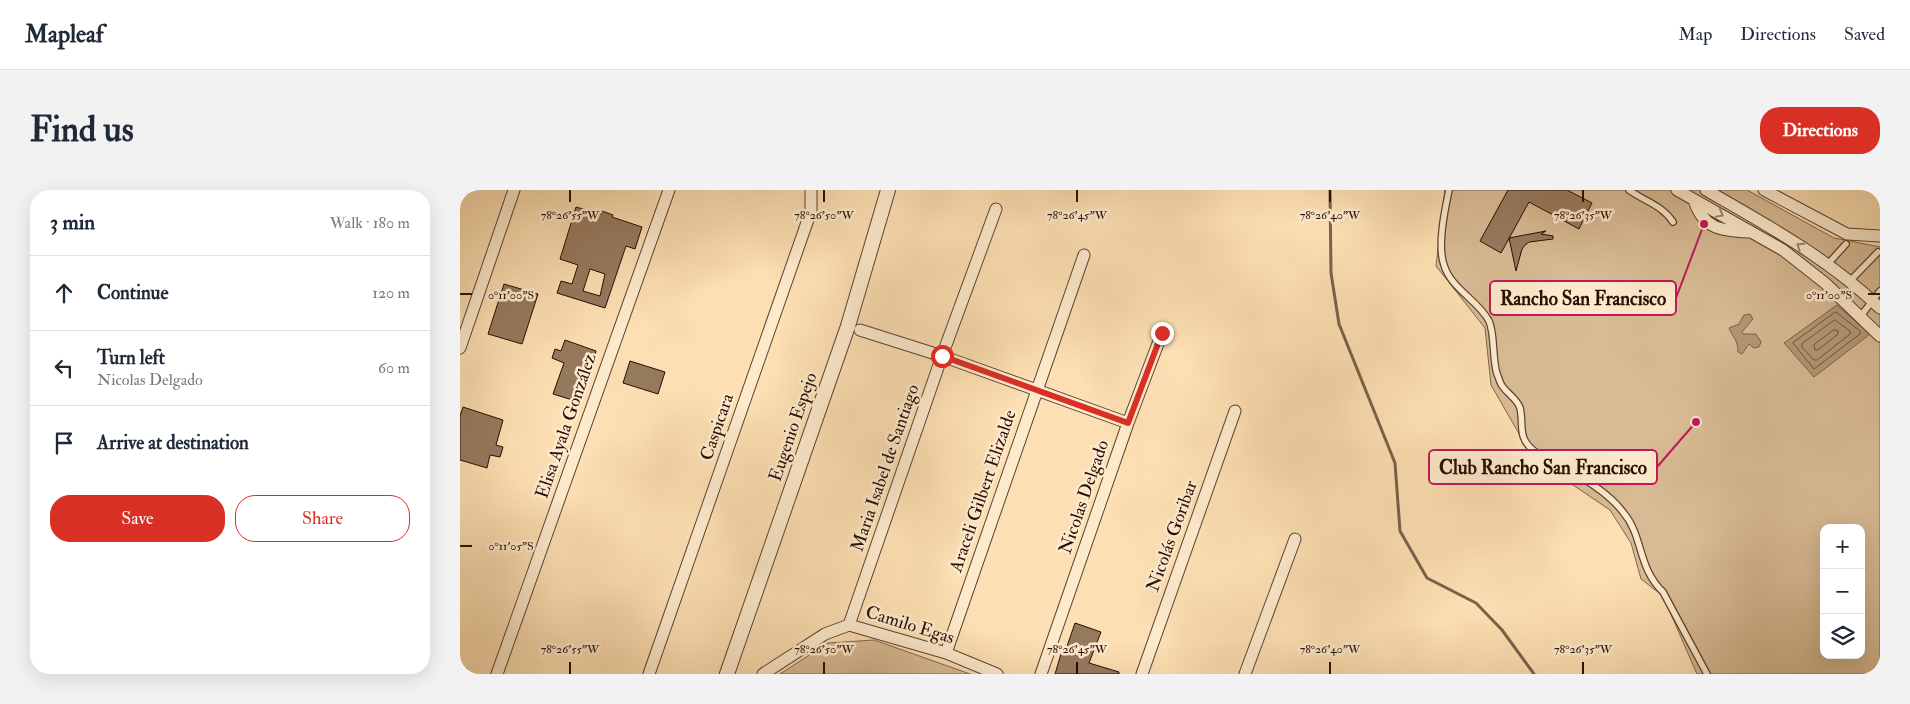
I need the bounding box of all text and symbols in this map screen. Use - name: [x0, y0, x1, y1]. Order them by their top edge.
- text: Mapleaf: [25, 19, 104, 50]
- text: Map: [1679, 23, 1712, 46]
- text: Directions: [1740, 23, 1816, 46]
- text: Saved: [1844, 23, 1885, 46]
- button: Directions: [1760, 107, 1880, 154]
- text: Find us: [30, 108, 134, 152]
- text: 78°26'55"W: [541, 208, 600, 223]
- text: 78°26'50"W: [794, 208, 854, 223]
- text: 78°26'45"W: [1047, 208, 1108, 223]
- text: 78°26'40"W: [1300, 208, 1361, 223]
- text: 78°26'35"W: [1554, 208, 1613, 223]
- one-way arrow: [1714, 208, 1723, 218]
- text: 3 min: [50, 209, 95, 236]
- text: Walk · 180 m: [330, 213, 410, 233]
- one-way arrow: [1796, 243, 1805, 253]
- icon: ahead: [50, 279, 78, 307]
- text: Continue: [97, 281, 168, 305]
- callout: Rancho San Francisco: [1490, 281, 1676, 315]
- text: 120 m: [372, 283, 410, 303]
- text: Rancho San Francisco: [1500, 287, 1666, 311]
- text: 0°11'00"S: [488, 288, 534, 303]
- text: 0°11'00"S: [1806, 288, 1852, 303]
- route end: [1151, 322, 1174, 345]
- route start: [931, 345, 954, 368]
- text: Turn left: [97, 346, 165, 370]
- street label: Elisa Ayala González: [530, 350, 602, 502]
- icon: left: [50, 354, 78, 382]
- text: 60 m: [378, 358, 410, 378]
- street label: Eugenio Espejo: [764, 369, 822, 484]
- text: Nicolas Delgado: [97, 370, 203, 390]
- street label: Maria Isabel de Santiago: [846, 381, 925, 555]
- street label: Caspicara: [695, 390, 739, 463]
- street label: Araceli Gilbert Elizalde: [944, 406, 1022, 576]
- icon: arrive: [50, 429, 78, 457]
- text: Arrive at destination: [97, 431, 249, 455]
- street label: Nicolas Delgado: [1054, 437, 1114, 557]
- callout: Club Rancho San Francisco: [1429, 450, 1657, 484]
- text: Club Rancho San Francisco: [1439, 456, 1647, 480]
- street label: Nicolás Goribar: [1141, 477, 1203, 595]
- button: Save: [50, 495, 225, 542]
- button: Share: [235, 495, 410, 542]
- map controls: [1820, 524, 1865, 659]
- button: +: [1820, 524, 1865, 569]
- text: 0°11'05"S: [488, 539, 534, 554]
- button: −: [1820, 569, 1865, 614]
- street label: Camilo Egas: [863, 601, 957, 649]
- button: layers: [1820, 614, 1865, 659]
- text: 78°26'55"W: [541, 642, 600, 657]
- text: 78°26'50"W: [794, 642, 854, 657]
- text: 78°26'45"W: [1047, 642, 1108, 657]
- text: 78°26'40"W: [1300, 642, 1361, 657]
- text: 78°26'35"W: [1554, 642, 1613, 657]

